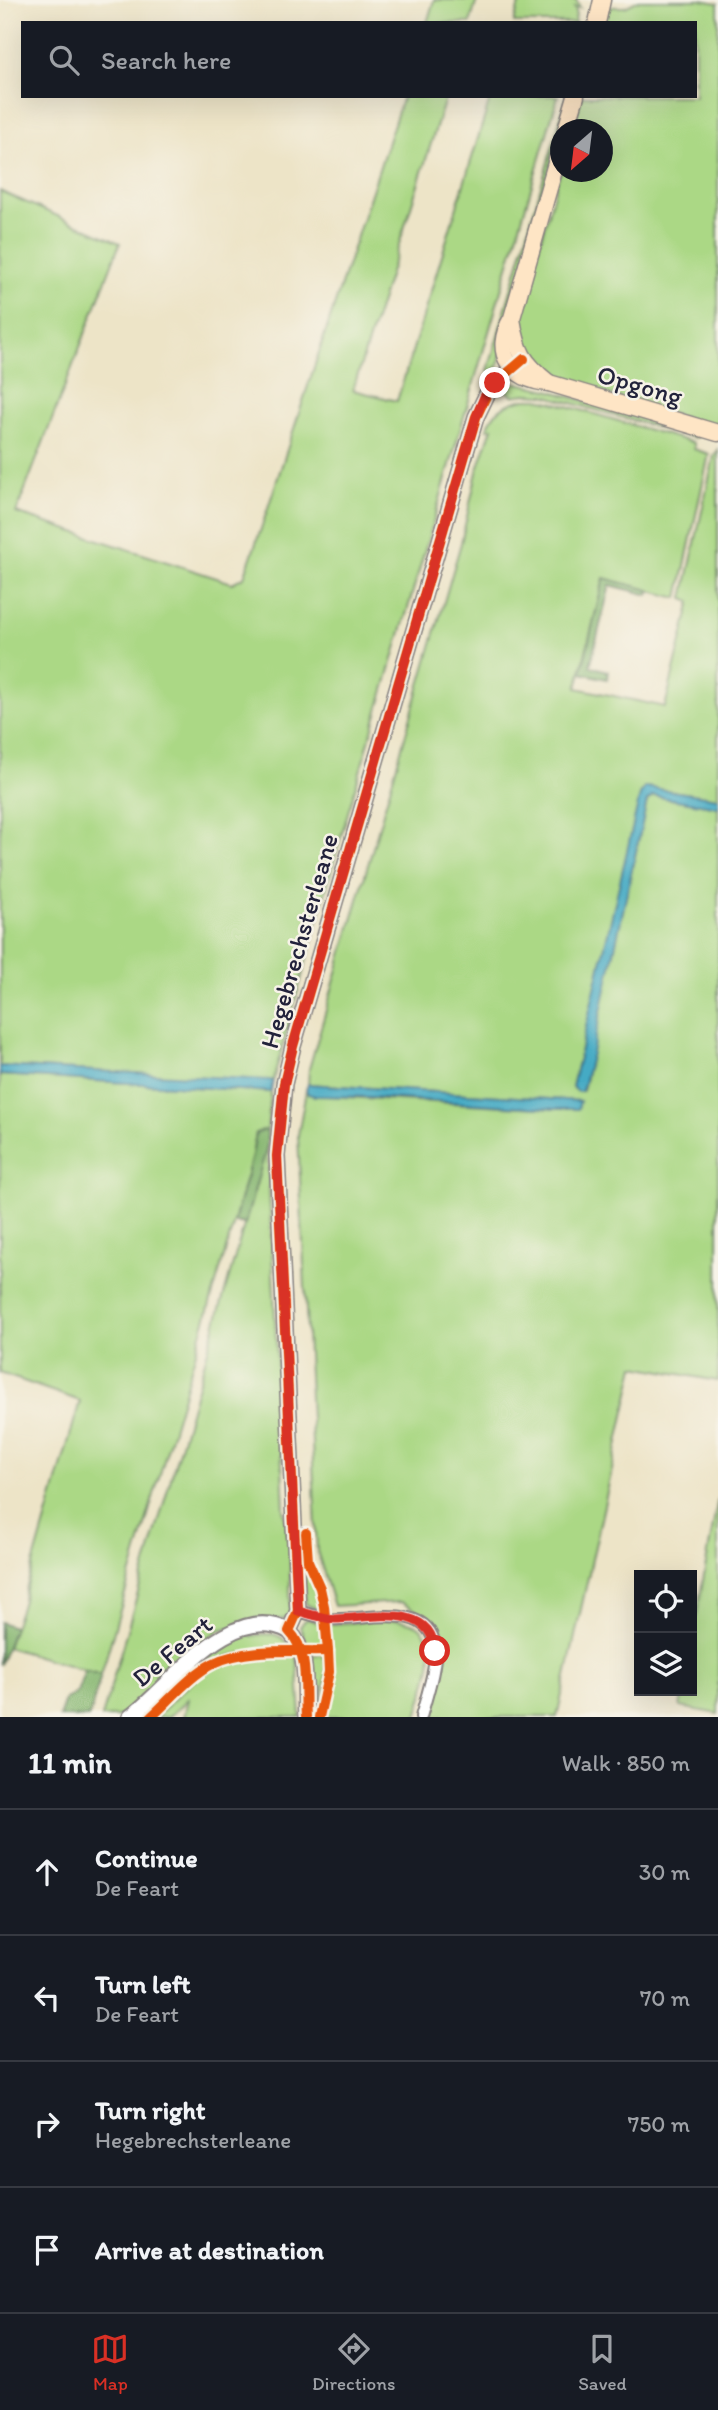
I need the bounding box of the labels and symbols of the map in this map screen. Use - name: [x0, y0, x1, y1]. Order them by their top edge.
- north arrow: [550, 119, 613, 182]
- street label: Opgong: [594, 358, 687, 413]
- route end: [479, 367, 510, 398]
- street label: Hegebrechsterleane: [253, 830, 345, 1052]
- street label: De Feart: [125, 1608, 219, 1694]
- route start: [419, 1635, 450, 1666]

